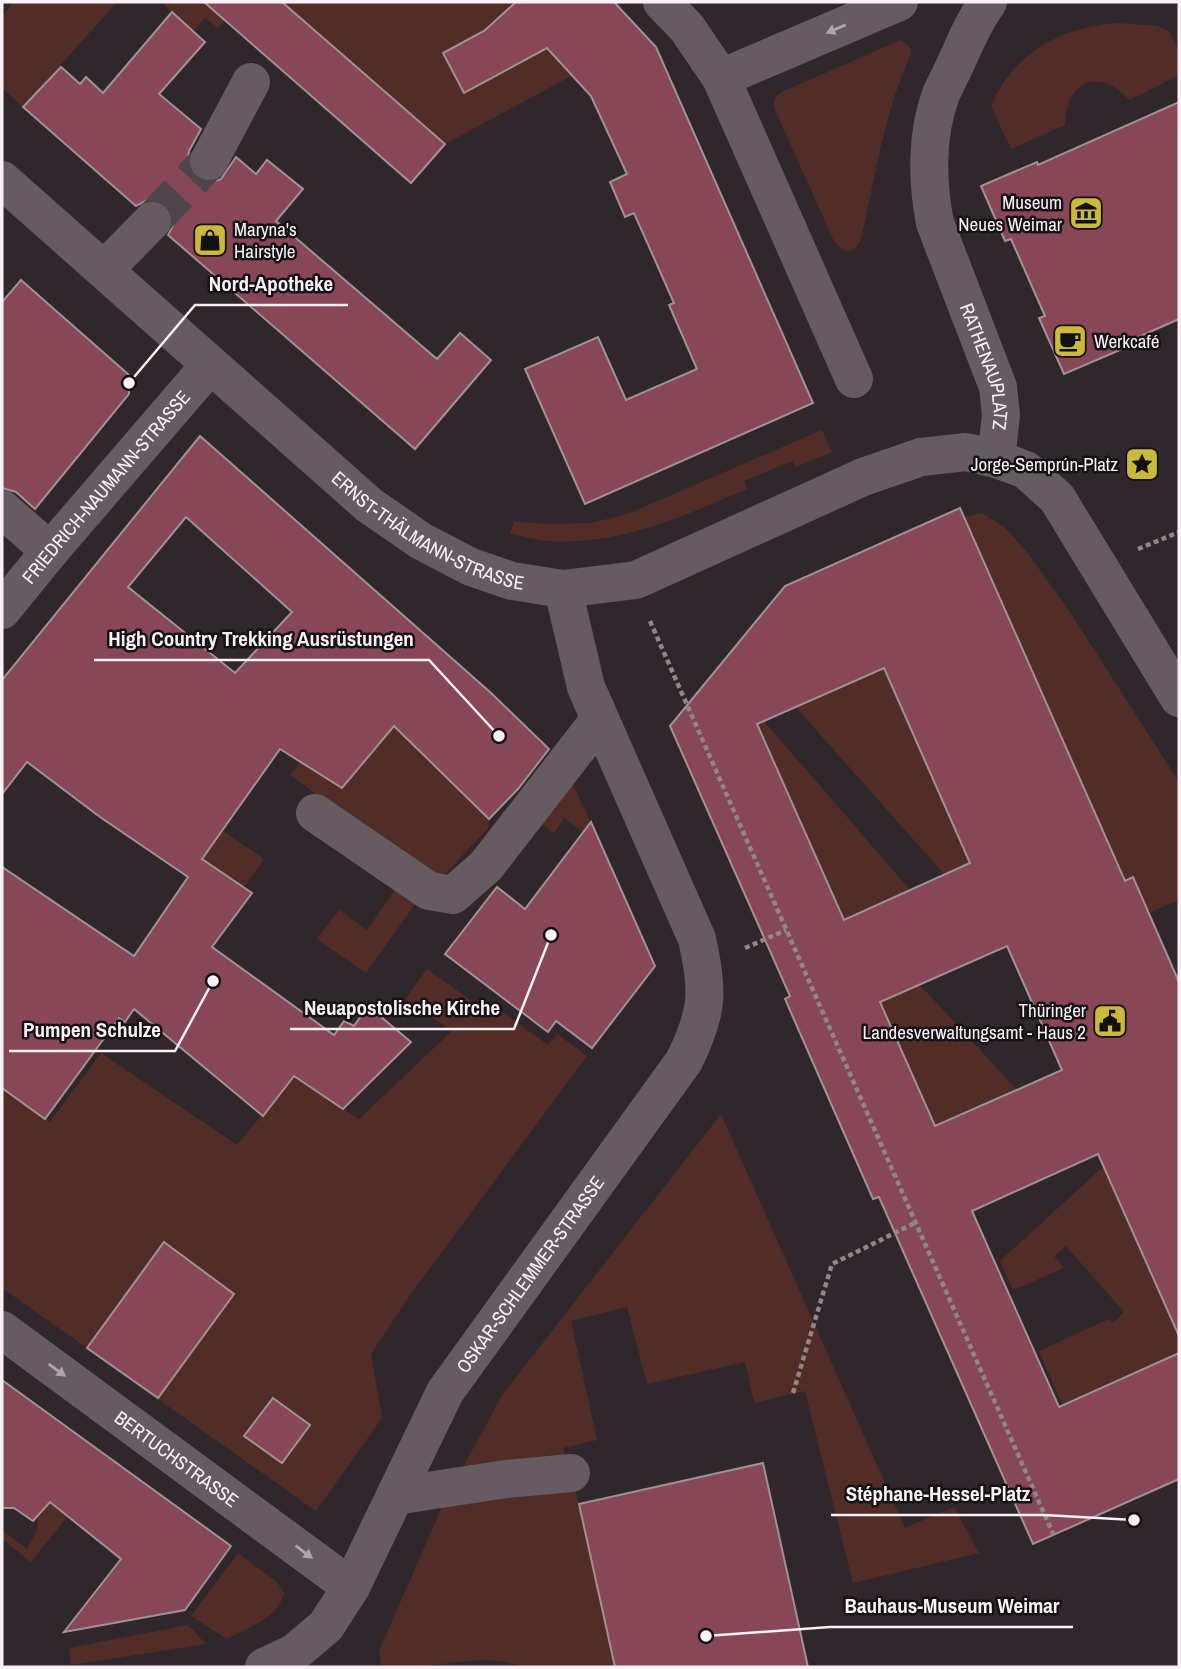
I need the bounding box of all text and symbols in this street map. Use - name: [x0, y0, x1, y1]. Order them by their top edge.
- one-way arrow: [826, 24, 847, 35]
- place label: Museum Neues Weimar: [958, 189, 1063, 237]
- museum icon: Museum Neues Weimar: [1067, 194, 1105, 232]
- place label: Maryna's Hairstyle: [234, 216, 297, 264]
- shop icon: Maryna's Hairstyle: [191, 221, 229, 259]
- callout: Nord-Apotheke: [195, 263, 348, 305]
- text: Nord-Apotheke: [209, 269, 333, 298]
- street label: RATHENAUPLATZ: [954, 299, 1014, 432]
- cafe icon: Werkcafé: [1051, 322, 1089, 360]
- place label: Werkcafé: [1094, 328, 1160, 354]
- street label: FRIEDRICH-NAUMANN-STRASSE: [16, 385, 196, 589]
- place icon: Jorge-Semprún-Platz: [1123, 445, 1161, 483]
- place label: Jorge-Semprún-Platz: [971, 451, 1118, 477]
- street label: ERNST-THÄLMANN-STRASSE: [326, 465, 526, 596]
- callout: High Country Trekking Ausrüstungen: [94, 618, 429, 660]
- text: High Country Trekking Ausrüstungen: [108, 624, 414, 653]
- callout: Neuapostolische Kirche: [290, 987, 514, 1029]
- text: Neuapostolische Kirche: [304, 993, 500, 1022]
- place label: Thüringer Landesverwaltungsamt - Haus 2: [863, 997, 1087, 1045]
- public building icon: Thüringer Landesverwaltungsamt - Haus 2: [1091, 1002, 1129, 1040]
- callout: Pumpen Schulze: [9, 1009, 175, 1051]
- text: Pumpen Schulze: [23, 1015, 161, 1044]
- street label: OSKAR-SCHLEMMER-STRASSE: [450, 1170, 610, 1378]
- one-way arrow: [48, 1363, 66, 1377]
- street label: BERTUCHSTRASSE: [109, 1404, 244, 1513]
- callout: Stéphane-Hessel-Platz: [831, 1473, 1044, 1515]
- text: Stéphane-Hessel-Platz: [846, 1479, 1031, 1508]
- one-way arrow: [295, 1545, 314, 1559]
- callout: Bauhaus-Museum Weimar: [830, 1585, 1073, 1627]
- text: Bauhaus-Museum Weimar: [845, 1591, 1060, 1620]

